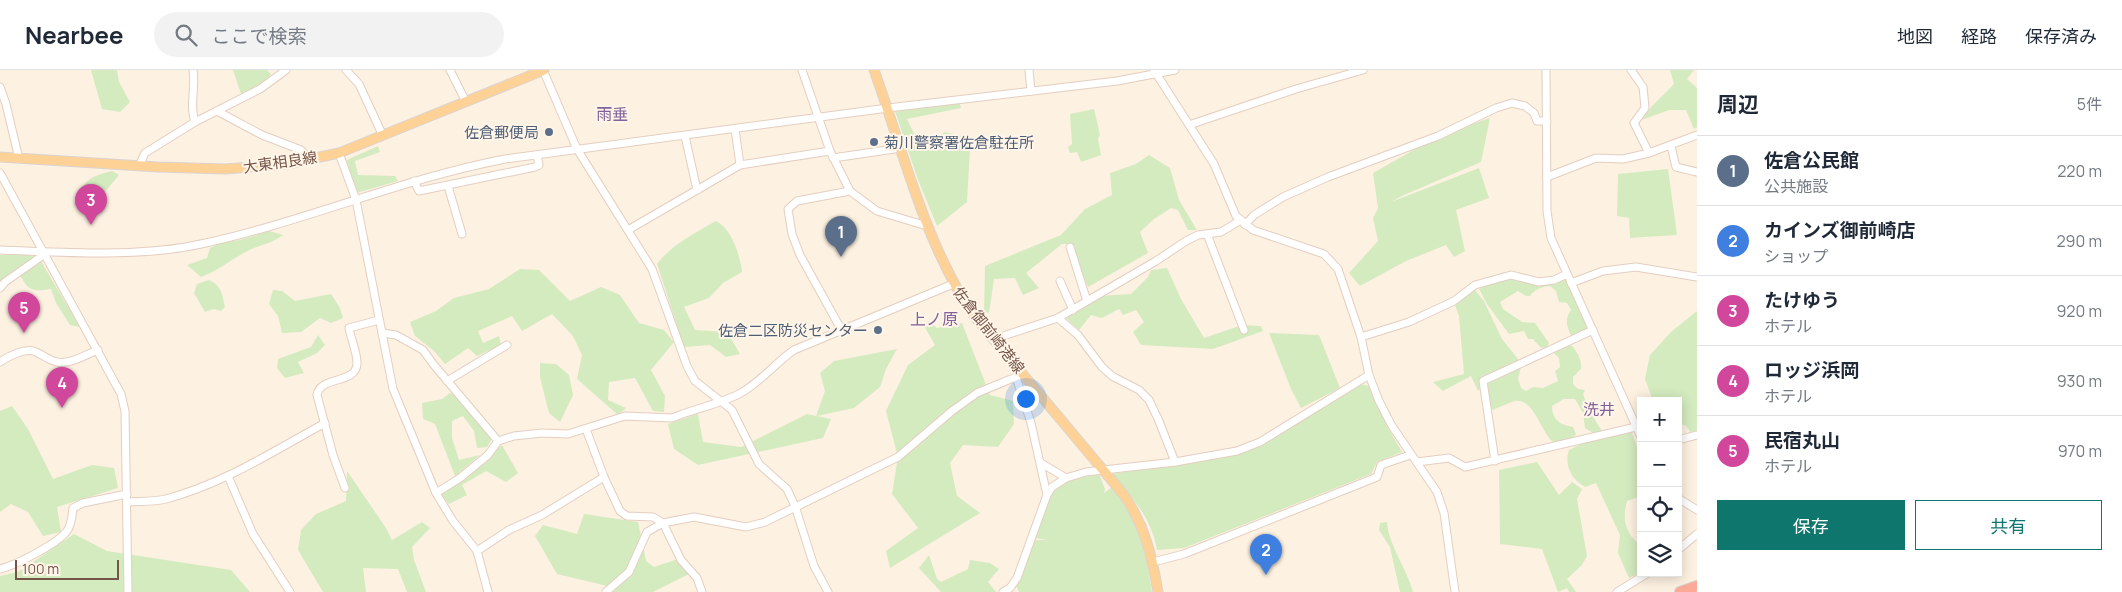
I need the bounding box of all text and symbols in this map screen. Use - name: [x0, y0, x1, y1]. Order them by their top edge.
- search box: [154, 12, 504, 57]
- text: Nearbee: [25, 18, 124, 51]
- icon: search: [172, 21, 200, 49]
- text: ここで検索: [212, 23, 307, 49]
- text: 地図: [1897, 24, 1933, 48]
- text: 経路: [1961, 24, 1997, 48]
- text: 保存済み: [2025, 24, 2097, 48]
- text: 周辺: [1717, 90, 1759, 118]
- text: 5件: [2077, 93, 2102, 115]
- district label: 雨垂: [596, 103, 628, 125]
- place label: 佐倉郵便局: [464, 122, 539, 143]
- marker: 佐倉郵便局: [543, 126, 555, 138]
- place label: 菊川警察署佐倉駐在所: [884, 132, 1034, 153]
- marker: 菊川警察署佐倉駐在所: [868, 136, 880, 148]
- street label: 大東相良線: [241, 146, 319, 178]
- text: 佐倉公民館: [1764, 147, 1859, 173]
- text: 1: [1729, 160, 1737, 182]
- text: 220 m: [2057, 160, 2102, 182]
- text: 公共施設: [1764, 175, 1828, 197]
- pin: 3: [75, 184, 107, 225]
- pin: 1: [825, 216, 857, 257]
- text: カインズ御前崎店: [1764, 217, 1916, 243]
- text: 2: [1728, 230, 1738, 252]
- text: 290 m: [2056, 230, 2102, 252]
- text: ショップ: [1764, 245, 1828, 267]
- street label: 佐倉御前崎港線: [948, 282, 1030, 378]
- text: たけゆう: [1764, 287, 1840, 313]
- pin: 5: [8, 292, 40, 333]
- text: 3: [1728, 300, 1738, 322]
- text: 920 m: [2056, 300, 2102, 322]
- district label: 上ノ原: [910, 308, 958, 330]
- text: ホテル: [1764, 315, 1812, 337]
- place label: 佐倉二区防災センター: [718, 320, 868, 341]
- marker: 佐倉二区防災センター: [872, 324, 884, 336]
- text: ロッジ浜岡: [1764, 357, 1859, 383]
- pin: 4: [46, 367, 78, 408]
- text: 4: [1728, 370, 1738, 392]
- text: 930 m: [2057, 370, 2102, 392]
- text: ホテル: [1764, 385, 1812, 407]
- your location: [1013, 386, 1039, 412]
- map controls: [1637, 397, 1682, 577]
- button: +: [1637, 397, 1682, 442]
- district label: 洗井: [1583, 398, 1615, 420]
- text: 民宿丸山: [1764, 427, 1840, 453]
- text: 5: [1728, 440, 1738, 462]
- text: 970 m: [2058, 440, 2102, 462]
- button: −: [1637, 442, 1682, 487]
- text: ホテル: [1764, 455, 1812, 477]
- button: locate: [1637, 487, 1682, 532]
- button: 保存: [1717, 500, 1905, 550]
- button: 共有: [1915, 500, 2102, 550]
- button: layers: [1637, 532, 1682, 577]
- pin: 2: [1250, 534, 1282, 575]
- scale bar: [15, 557, 119, 580]
- text: 100 m: [22, 559, 59, 578]

